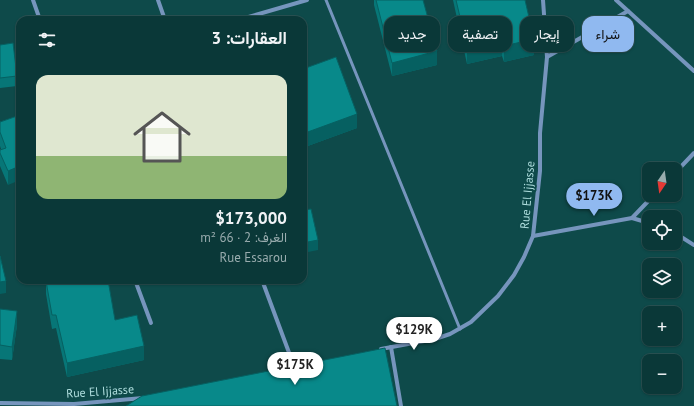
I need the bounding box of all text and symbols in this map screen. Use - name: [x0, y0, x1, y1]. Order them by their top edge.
- chip: جديد: [384, 16, 440, 52]
- chip: تصفية: [448, 16, 512, 52]
- chip: إيجار: [520, 16, 574, 52]
- chip: شراء: [582, 16, 634, 52]
- text: العقارات: 3: [212, 27, 287, 49]
- icon: filters: [36, 29, 58, 51]
- icon: home: [126, 101, 198, 173]
- street label: Rue El Ijjasse: [517, 160, 537, 230]
- north arrow: [642, 162, 682, 202]
- map controls: [642, 162, 682, 394]
- pin: $173K: [566, 183, 622, 217]
- text: $173K: [575, 187, 613, 204]
- text: $173,000: [215, 207, 287, 229]
- button: locate: [642, 210, 682, 250]
- text: الغرف: 2 · 66 m²: [200, 229, 287, 246]
- text: Rue Essarou: [220, 249, 287, 266]
- button: layers: [642, 258, 682, 298]
- button: +: [642, 306, 682, 346]
- pin: $129K: [386, 317, 442, 351]
- text: $129K: [395, 321, 433, 338]
- pin: $175K: [267, 352, 323, 386]
- button: −: [642, 354, 682, 394]
- text: $175K: [276, 356, 314, 373]
- street label: Rue El Ijjasse: [66, 381, 134, 401]

